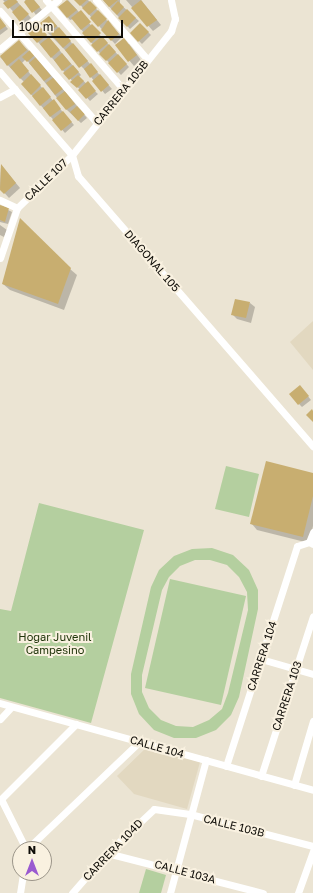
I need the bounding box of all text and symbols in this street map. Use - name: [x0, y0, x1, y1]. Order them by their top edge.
- scale bar: [14, 12, 125, 38]
- text: 100 m: [19, 19, 53, 34]
- street label: CARRERA 105B: [91, 58, 151, 128]
- street label: CALLE 107: [22, 156, 70, 204]
- street label: DIAGONAL 105: [122, 227, 182, 295]
- street label: CARRERA 104: [244, 619, 280, 693]
- park label: Hogar Juvenil Campesino: [18, 631, 92, 657]
- street label: CARRERA 103: [270, 659, 304, 733]
- street label: CALLE 104: [129, 733, 185, 761]
- street label: CALLE 103B: [202, 812, 266, 840]
- street label: CARRERA 104D: [80, 816, 146, 884]
- north arrow: [12, 841, 52, 881]
- text: N: [28, 843, 36, 856]
- street label: CALLE 103A: [153, 858, 217, 886]

